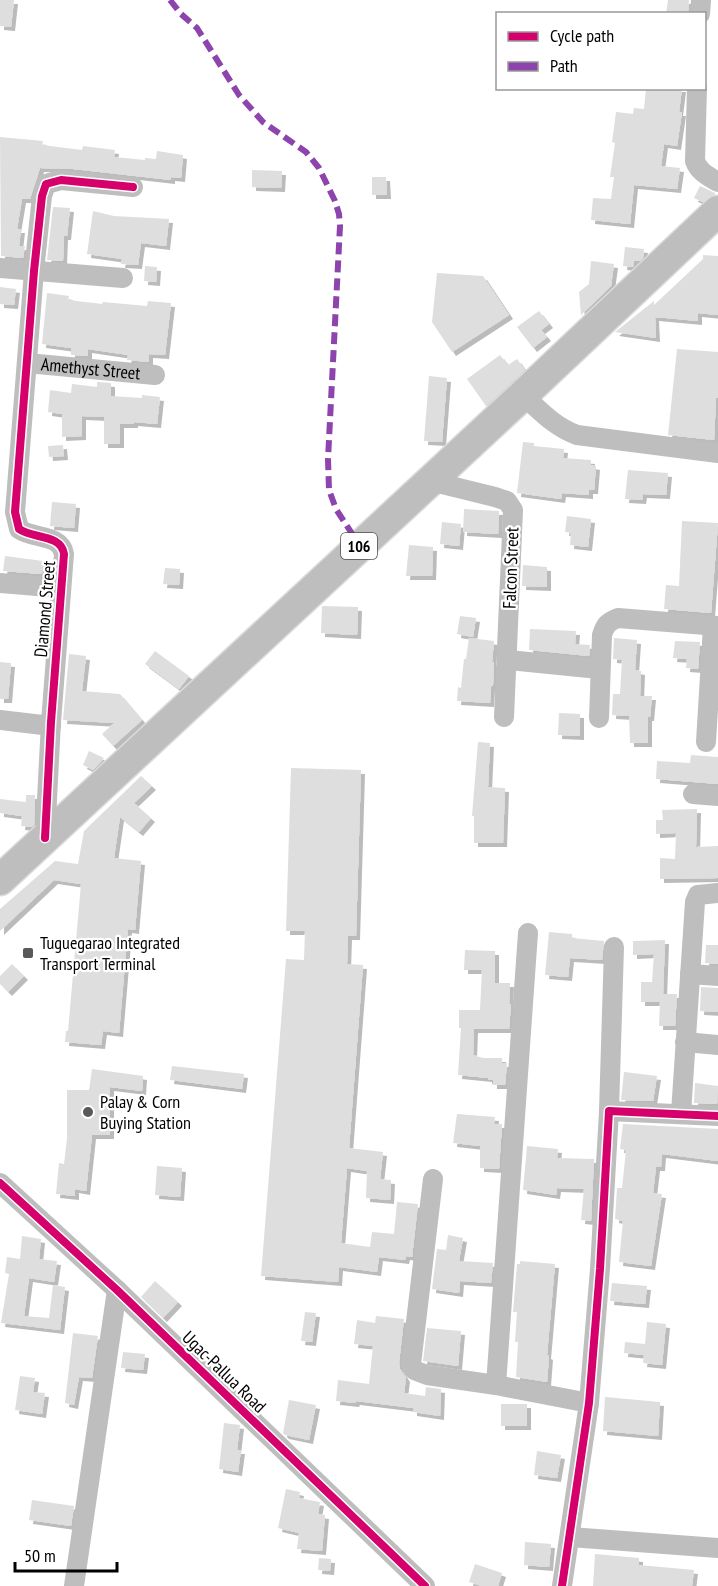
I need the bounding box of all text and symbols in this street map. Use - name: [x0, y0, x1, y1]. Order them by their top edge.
- legend: [496, 12, 706, 90]
- text: Cycle path: [550, 24, 614, 47]
- text: Path: [550, 54, 578, 77]
- street label: Amethyst Street: [40, 352, 141, 385]
- street label: Falcon Street: [498, 527, 523, 609]
- road number: 106: [341, 533, 377, 559]
- street label: Diamond Street: [29, 560, 60, 658]
- place label: Tuguegarao Integrated Transport Terminal: [40, 931, 180, 975]
- marker: Tuguegarao Integrated Transport Terminal: [21, 946, 35, 960]
- place label: Palay & Corn Buying Station: [100, 1090, 191, 1134]
- marker: Palay & Corn Buying Station: [81, 1105, 95, 1119]
- street label: Ugac-Pallua Road: [177, 1326, 271, 1417]
- scale bar: [15, 1535, 117, 1573]
- text: 50 m: [24, 1544, 56, 1567]

